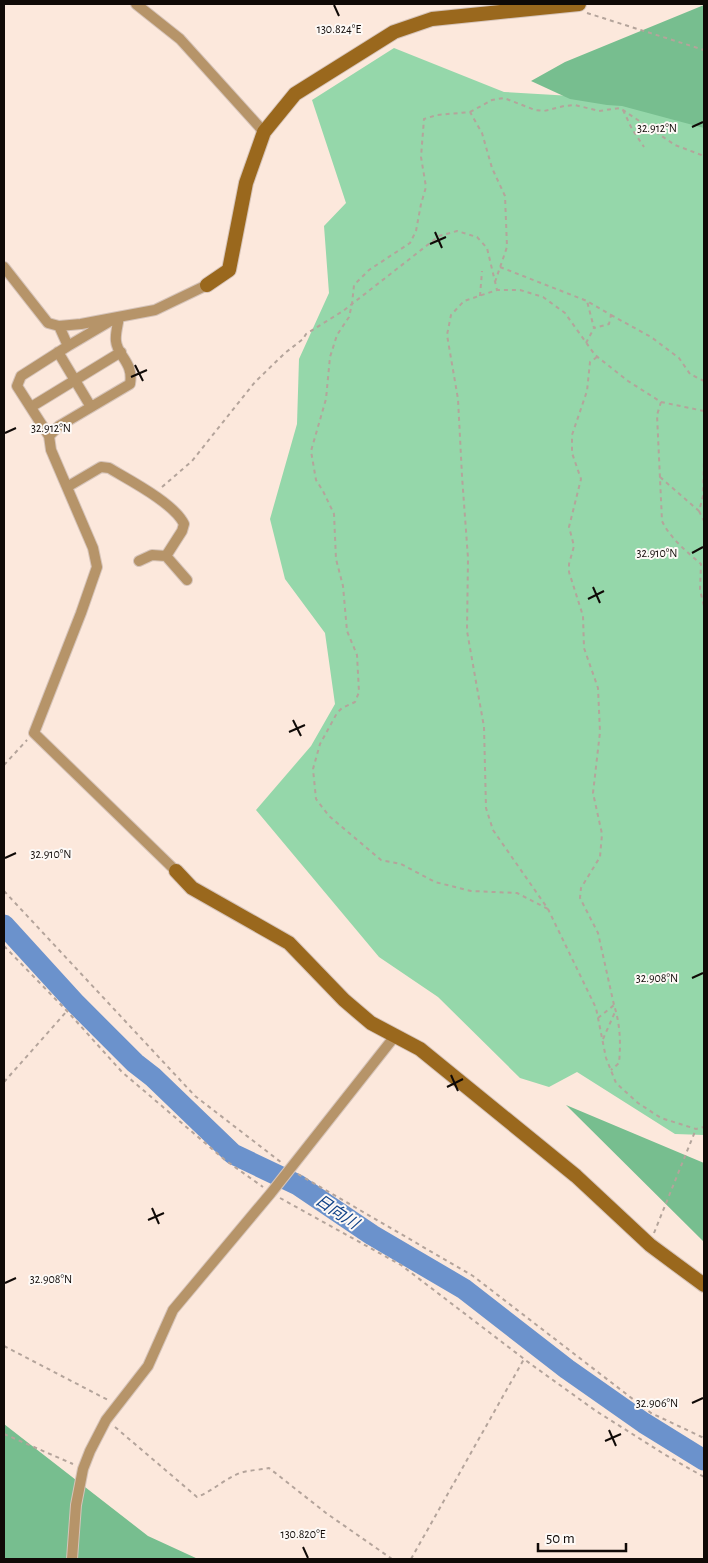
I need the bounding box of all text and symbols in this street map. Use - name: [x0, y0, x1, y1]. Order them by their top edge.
- text: 130.824°E: [317, 23, 361, 35]
- text: 32.912°N: [637, 122, 677, 134]
- text: 32.912°N: [31, 422, 71, 434]
- text: 32.910°N: [637, 547, 677, 559]
- text: 32.910°N: [31, 848, 71, 860]
- text: 32.908°N: [636, 972, 678, 984]
- water label: 日向川: [313, 1191, 364, 1233]
- text: 32.908°N: [30, 1273, 72, 1285]
- text: 32.906°N: [636, 1397, 678, 1409]
- scale bar: [538, 1520, 626, 1552]
- text: 130.820°E: [281, 1528, 326, 1540]
- text: 50 m: [546, 1531, 575, 1546]

